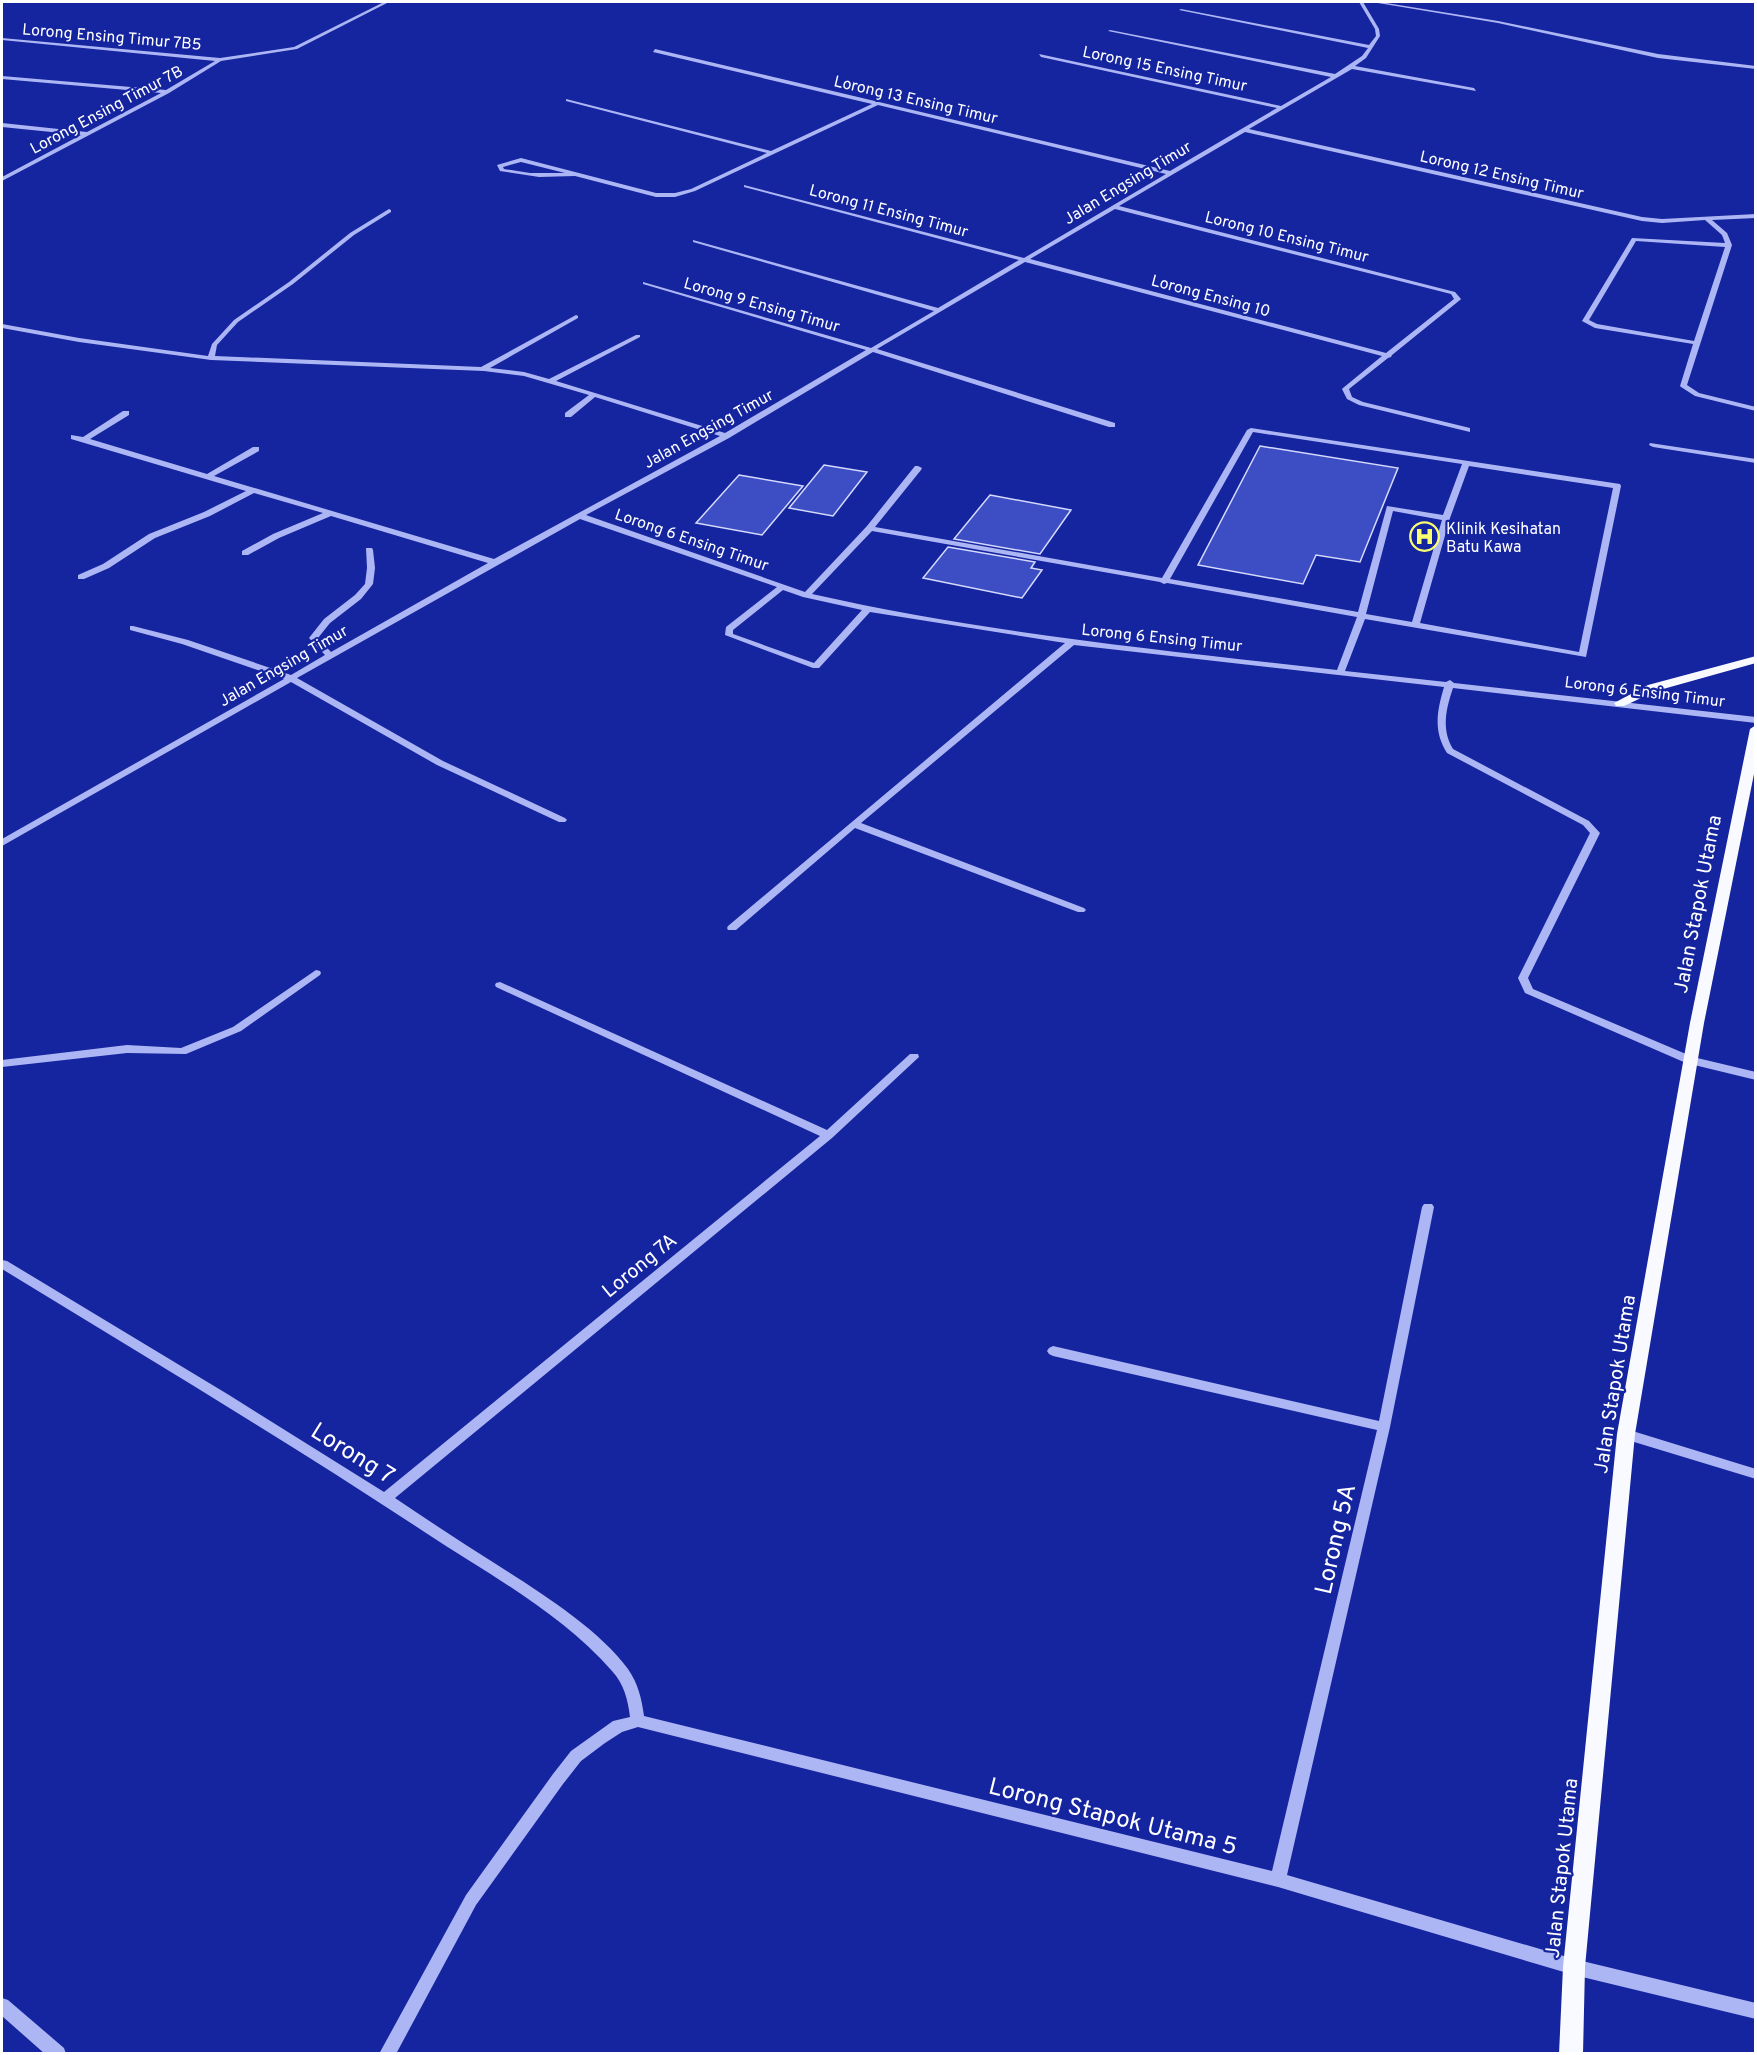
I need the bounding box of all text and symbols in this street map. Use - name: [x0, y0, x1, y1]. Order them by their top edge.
- street label: Lorong Ensing Timur 7B5: [21, 20, 202, 56]
- street label: Lorong 15 Ensing Timur: [1080, 43, 1249, 97]
- street label: Lorong Ensing Timur 7B: [27, 62, 187, 160]
- street label: Lorong 13 Ensing Timur: [832, 72, 999, 130]
- street label: Jalan Engsing Timur: [1060, 138, 1196, 230]
- street label: Lorong 12 Ensing Timur: [1418, 147, 1586, 205]
- street label: Lorong 11 Ensing Timur: [807, 181, 970, 243]
- street label: Lorong 10 Ensing Timur: [1202, 208, 1371, 268]
- street label: Lorong Ensing 10: [1149, 271, 1272, 322]
- street label: Lorong 9 Ensing Timur: [681, 274, 842, 338]
- street label: Jalan Engsing Timur: [640, 386, 778, 474]
- street label: Lorong 6 Ensing Timur: [612, 505, 771, 577]
- place label: Klinik Kesihatan Batu Kawa: [1446, 520, 1561, 558]
- hospital icon: Klinik Kesihatan Batu Kawa: [1409, 521, 1441, 553]
- street label: Lorong 6 Ensing Timur: [1080, 621, 1243, 657]
- street label: Jalan Engsing Timur: [216, 622, 352, 712]
- street label: Lorong 6 Ensing Timur: [1563, 673, 1726, 713]
- street label: Jalan Stapok Utama: [1669, 813, 1729, 996]
- street label: Lorong 7A: [597, 1228, 683, 1305]
- street label: Jalan Stapok Utama: [1589, 1293, 1643, 1476]
- street label: Lorong 7: [304, 1417, 399, 1492]
- street label: Lorong 5A: [1310, 1481, 1364, 1598]
- street label: Lorong Stapok Utama 5: [985, 1773, 1240, 1863]
- street label: Jalan Stapok Utama: [1541, 1777, 1585, 1960]

